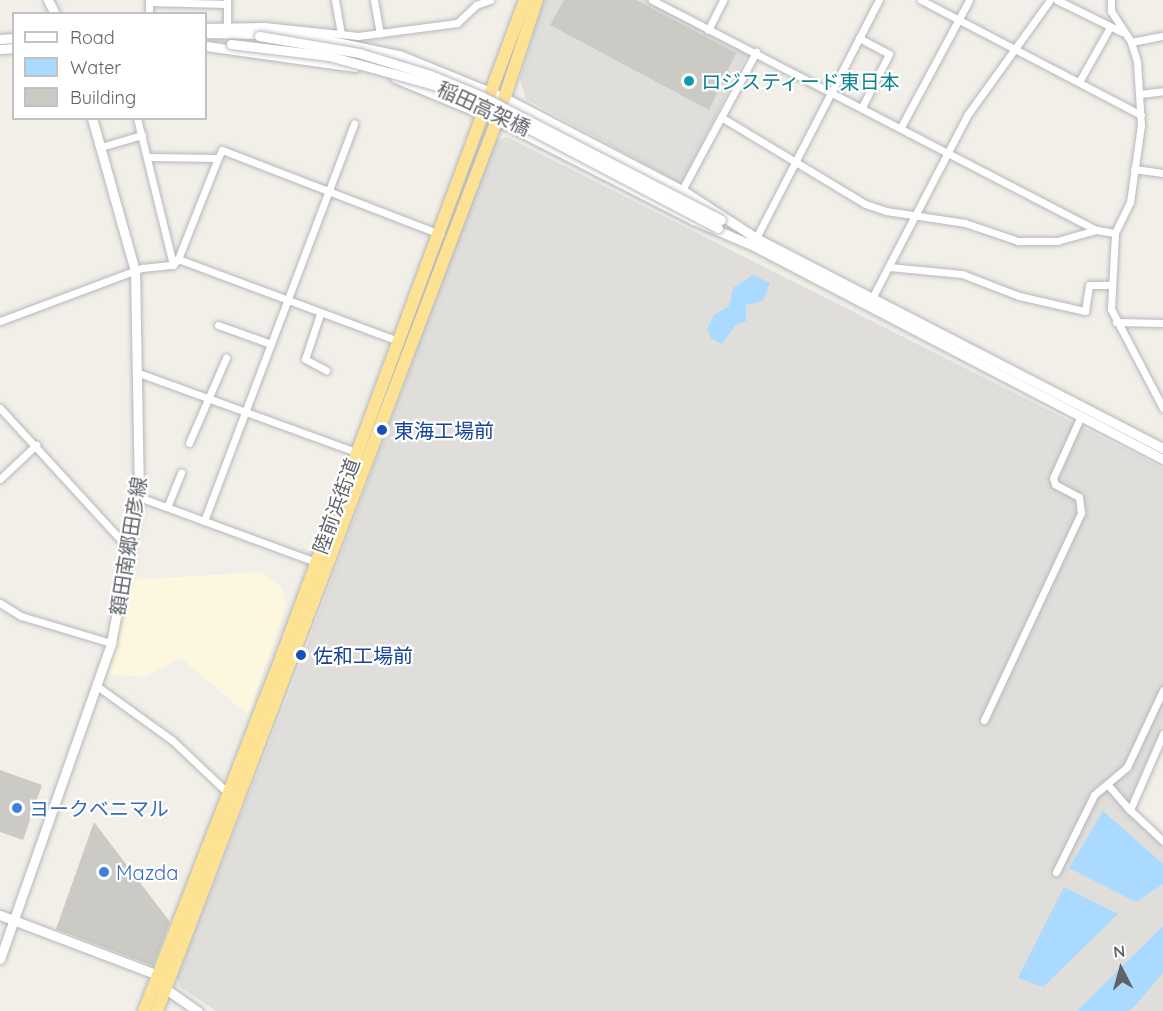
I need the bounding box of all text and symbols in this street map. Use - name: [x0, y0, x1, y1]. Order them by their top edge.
- legend: [12, 12, 207, 120]
- text: Road: [70, 26, 115, 49]
- text: Water: [70, 56, 121, 79]
- place label: ロジスティード東日本: [701, 69, 901, 93]
- marker: ロジスティード東日本: [682, 74, 696, 88]
- street label: 稲田高架橋: [434, 76, 534, 140]
- text: Building: [70, 86, 136, 109]
- place label: 東海工場前: [394, 418, 494, 442]
- marker: 東海工場前: [375, 423, 389, 437]
- street label: 陸前浜街道: [308, 455, 364, 557]
- street label: 額田南郷田彦線: [105, 475, 151, 617]
- place label: 佐和工場前: [313, 643, 413, 667]
- marker: 佐和工場前: [294, 648, 308, 662]
- place label: ヨークベニマル: [29, 796, 169, 820]
- marker: ヨークベニマル: [10, 801, 24, 815]
- place label: Mazda: [116, 860, 178, 884]
- marker: Mazda: [97, 865, 111, 879]
- north arrow: [1091, 939, 1151, 999]
- text: N: [1112, 941, 1126, 962]

